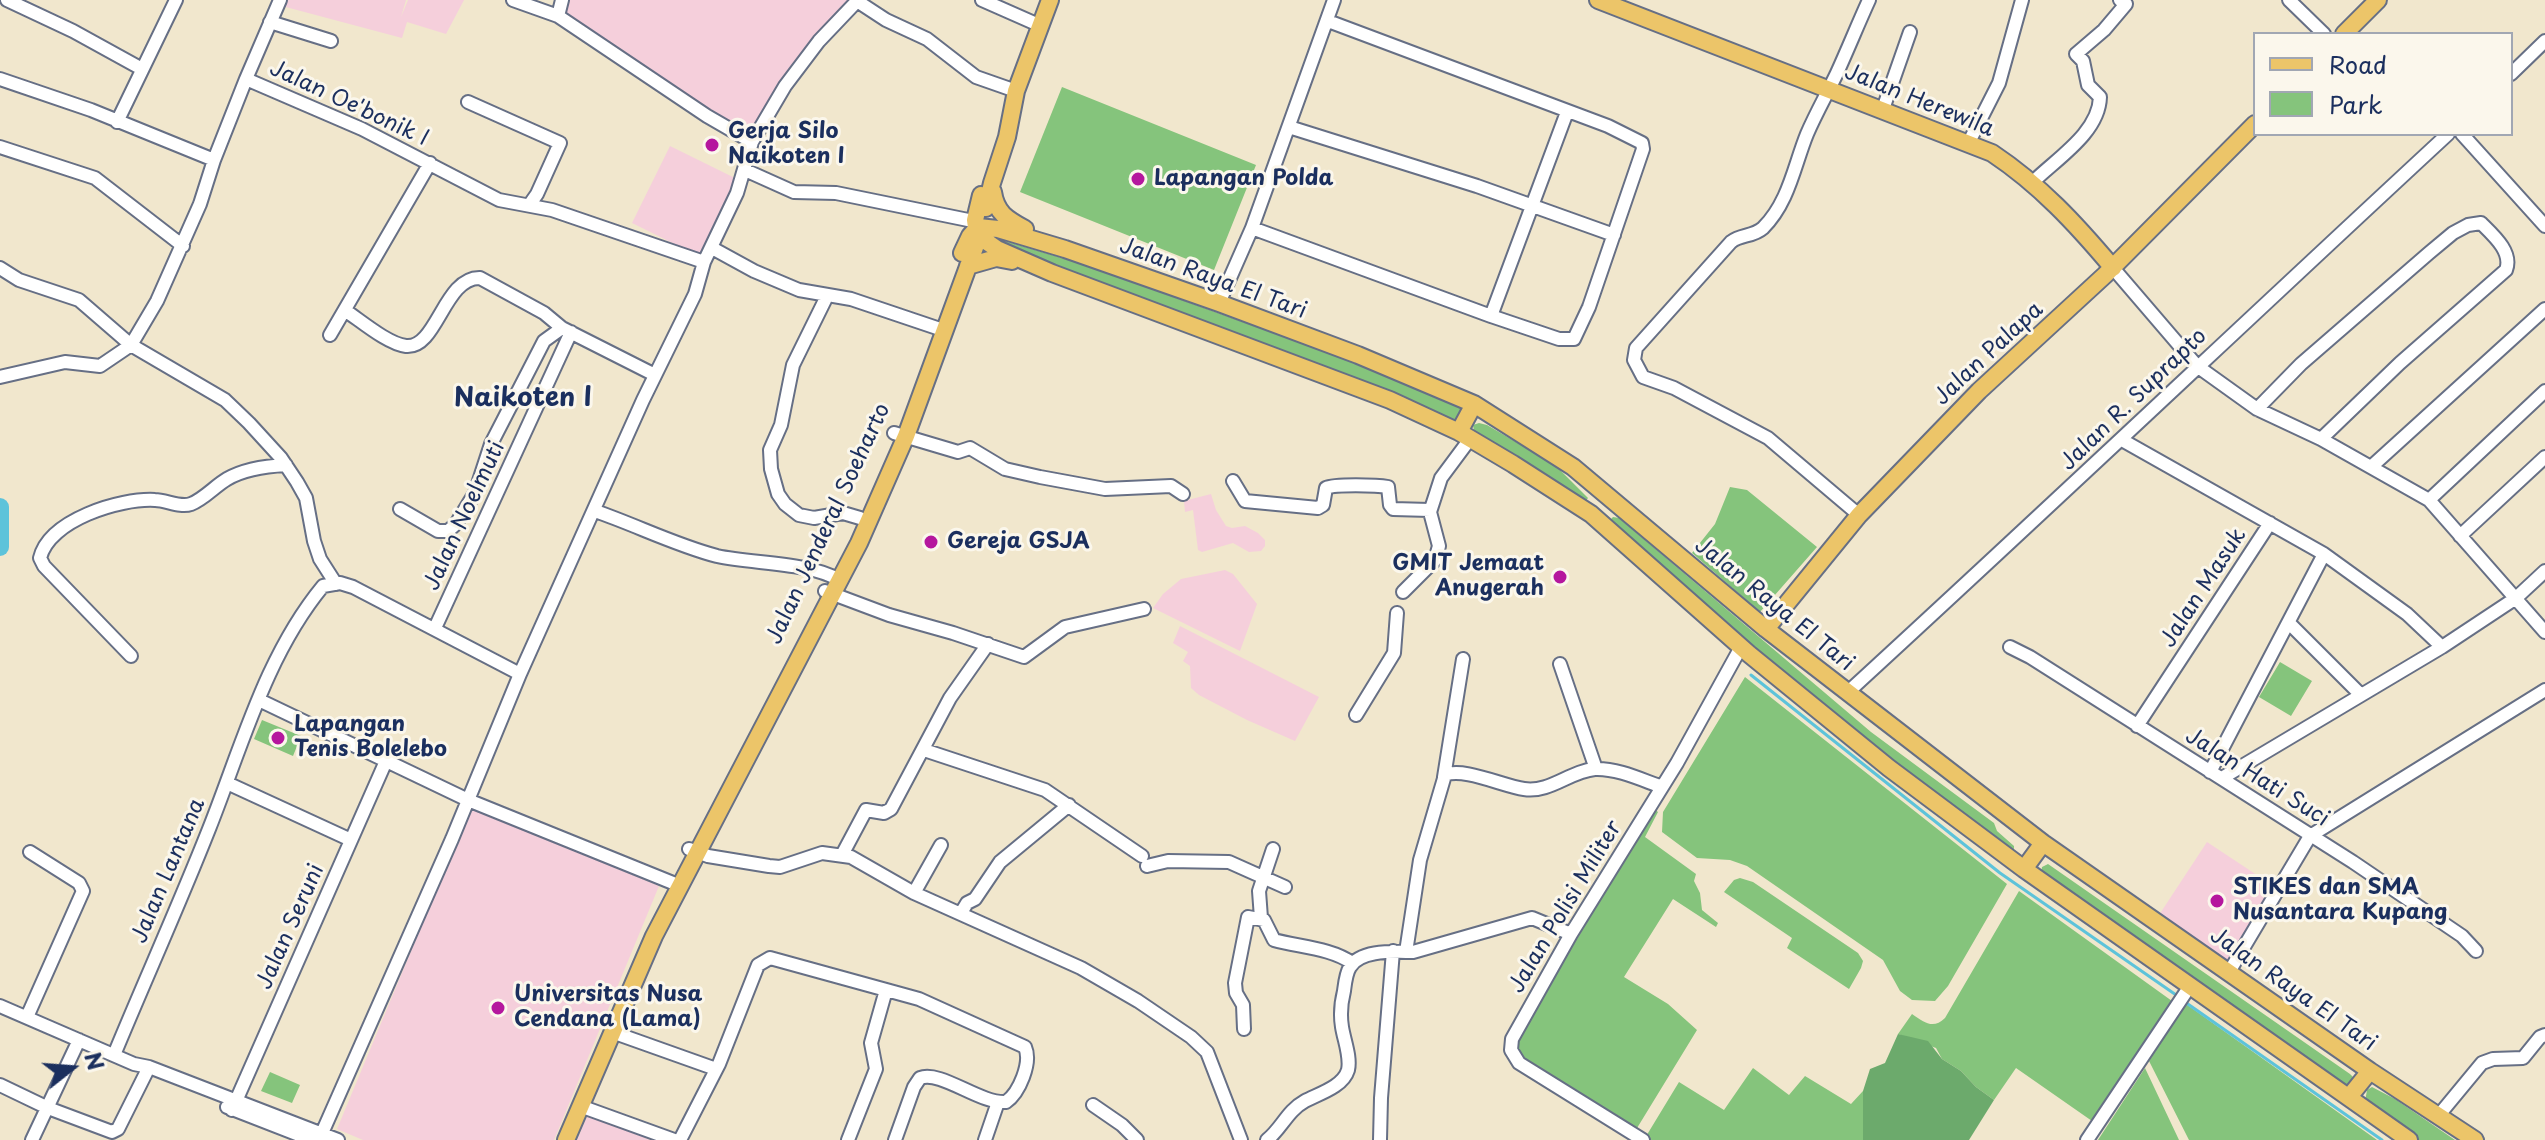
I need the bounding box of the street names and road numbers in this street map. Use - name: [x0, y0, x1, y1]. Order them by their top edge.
- street label: Jalan Oe'bonik I: [265, 56, 433, 152]
- street label: Jalan Herewila: [1841, 59, 1997, 143]
- street label: Jalan Raya El Tari: [1116, 233, 1310, 325]
- street label: Jalan Palapa: [1929, 297, 2049, 411]
- street label: Jalan R. Suprapto: [2055, 324, 2213, 476]
- street label: Jalan Jenderal Soeharto: [762, 400, 896, 648]
- street label: Jalan Noelmuti: [419, 437, 511, 595]
- street label: Jalan Masuk: [2156, 523, 2252, 653]
- street label: Jalan Raya El Tari: [1689, 533, 1859, 677]
- street label: Jalan Hati Suci: [2180, 723, 2334, 833]
- street label: Jalan Lantana: [127, 795, 211, 947]
- street label: Jalan Polisi Militer: [1504, 816, 1628, 998]
- street label: Jalan Seruni: [252, 860, 330, 994]
- street label: Jalan Raya El Tari: [2205, 923, 2381, 1057]

